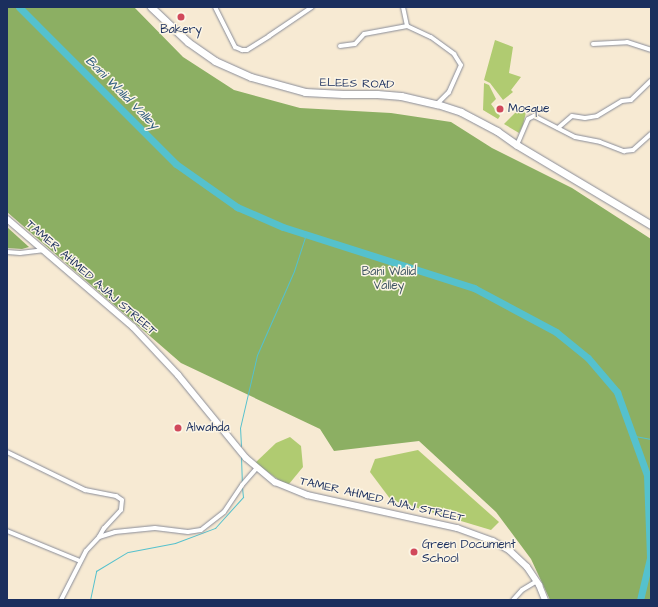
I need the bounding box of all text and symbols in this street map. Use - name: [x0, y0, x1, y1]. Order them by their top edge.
- marker: Bakery: [176, 12, 186, 22]
- place label: Bakery: [160, 23, 202, 37]
- water label: Bani Walid Valley: [82, 53, 162, 133]
- street label: ELEES ROAD: [320, 76, 394, 92]
- place label: Mosque: [508, 102, 549, 116]
- marker: Mosque: [495, 104, 505, 114]
- street label: TAMER AHMED AJAJ STREET: [23, 217, 159, 339]
- park label: Bani Walid Valley: [362, 265, 416, 293]
- place label: Alwahda: [186, 421, 230, 435]
- marker: Alwahda: [173, 423, 183, 433]
- street label: TAMER AHMED AJAJ STREET: [298, 474, 466, 526]
- place label: Green Document School: [422, 538, 516, 566]
- marker: Green Document School: [409, 547, 419, 557]

